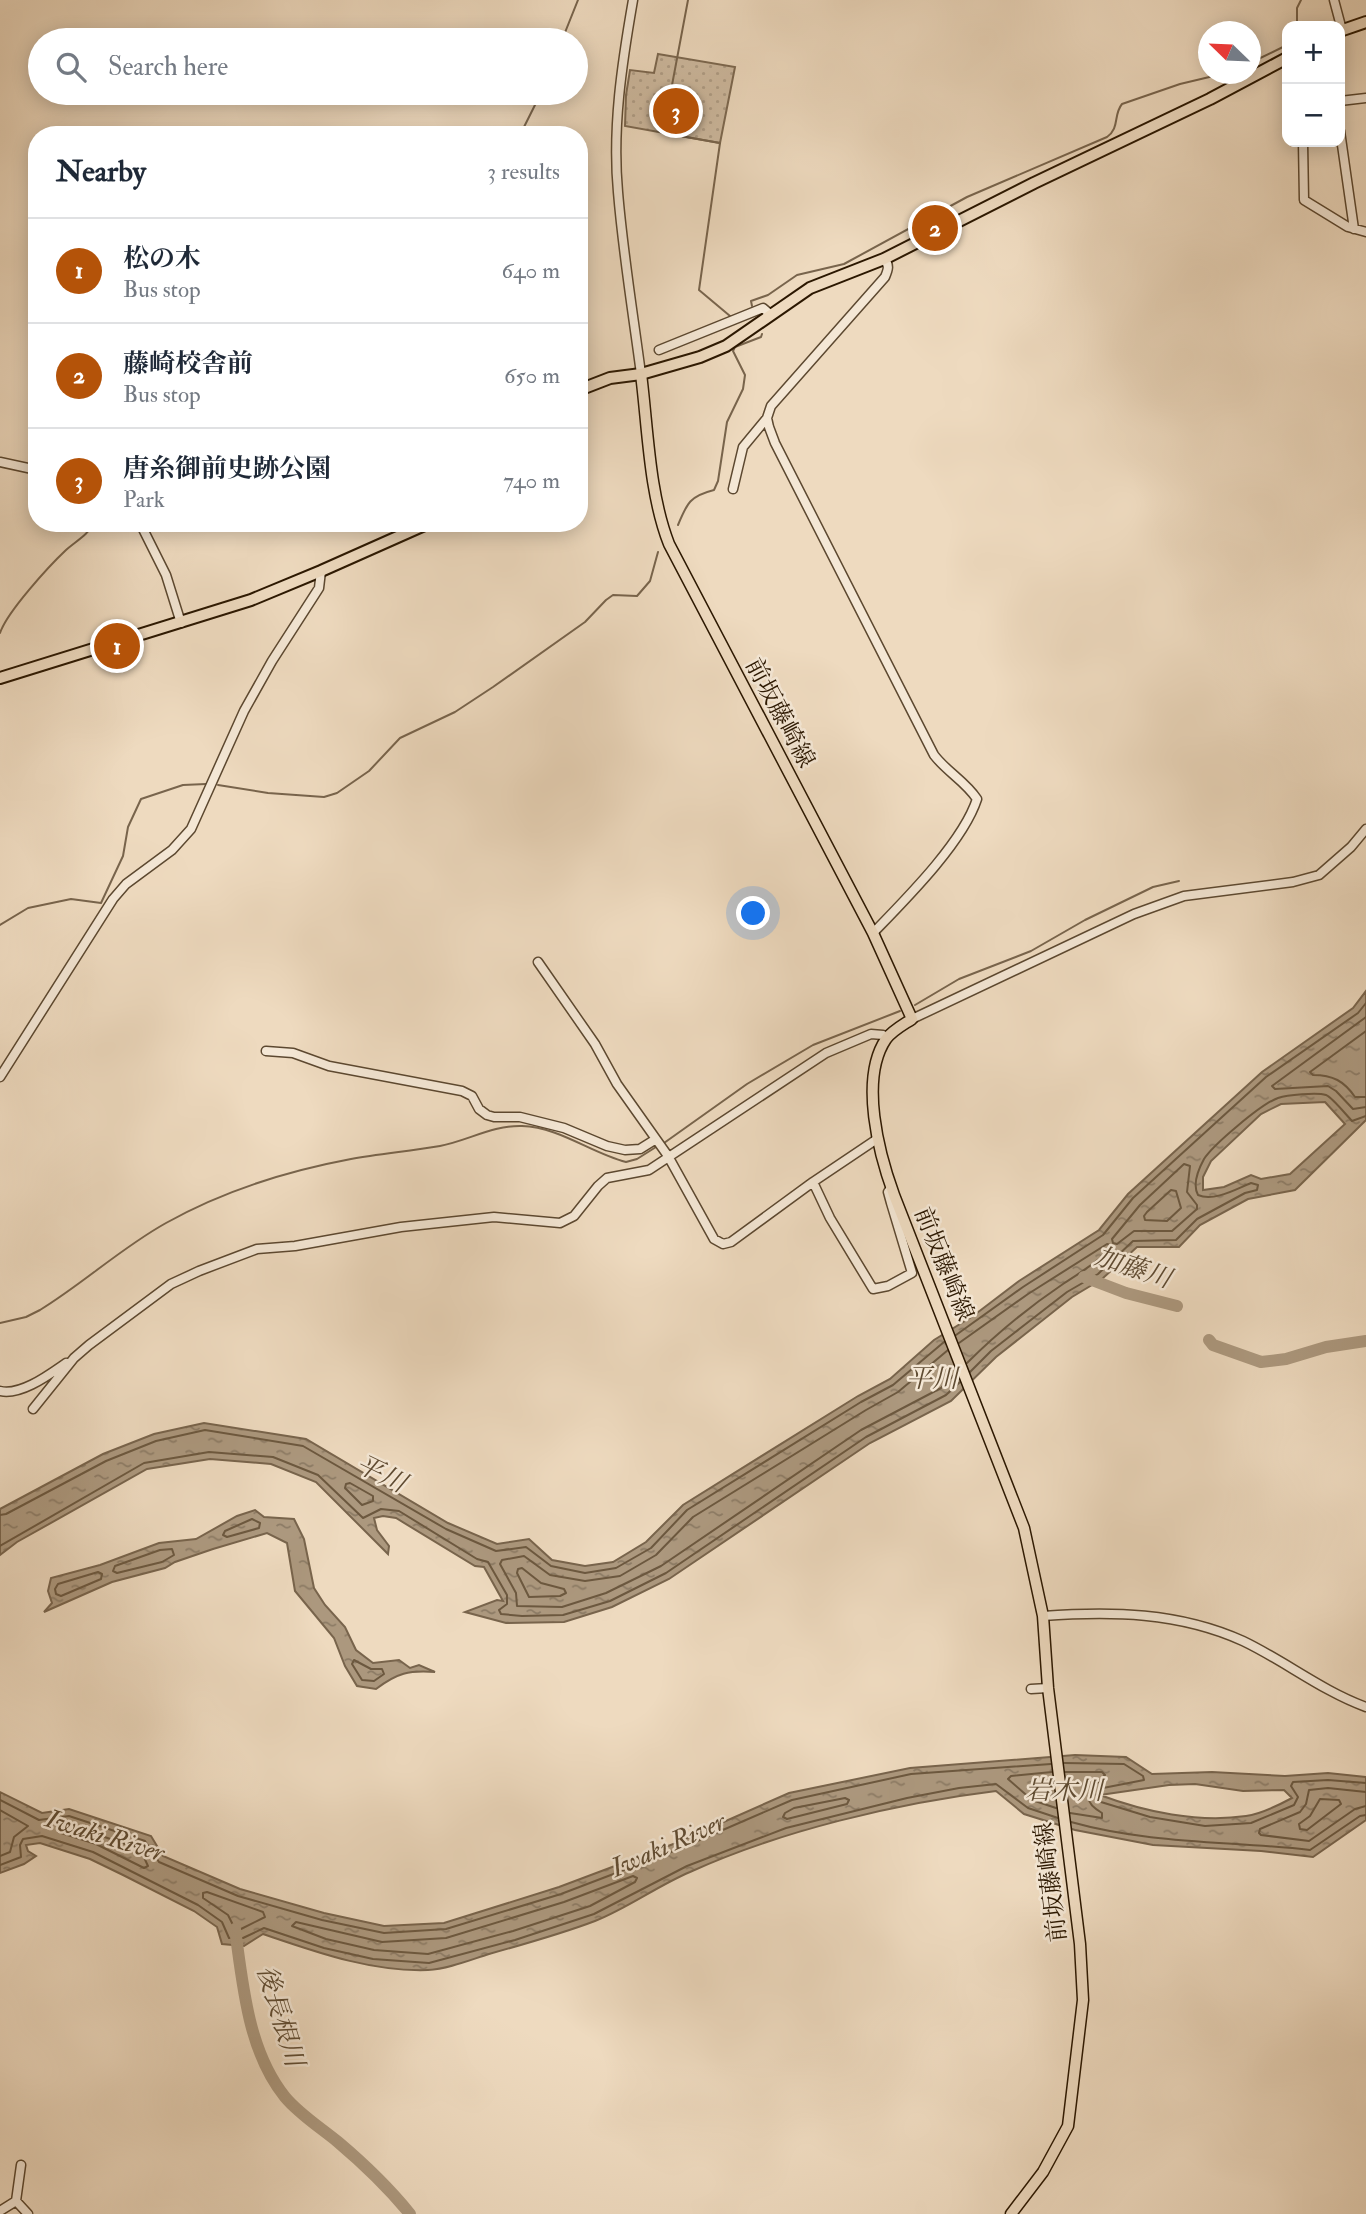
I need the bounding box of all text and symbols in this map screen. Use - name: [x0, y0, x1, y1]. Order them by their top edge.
- north arrow: [1198, 21, 1261, 84]
- map controls: [1282, 21, 1345, 147]
- button: +: [1282, 21, 1345, 84]
- search box: [28, 28, 588, 105]
- icon: search: [52, 48, 90, 86]
- text: Search here: [108, 51, 228, 83]
- button: −: [1282, 84, 1345, 147]
- pin: 3: [653, 85, 699, 137]
- text: Nearby: [56, 153, 146, 190]
- text: 3 results: [487, 157, 560, 186]
- pin: 2: [912, 202, 958, 254]
- text: 松の木: [123, 243, 201, 275]
- text: 1: [75, 256, 83, 285]
- text: 640 m: [502, 256, 560, 285]
- text: Bus stop: [123, 275, 201, 304]
- text: 藤崎校舎前: [123, 348, 253, 380]
- text: 2: [73, 361, 85, 390]
- text: 650 m: [504, 361, 560, 390]
- text: Bus stop: [123, 380, 201, 409]
- text: 唐糸御前史跡公園: [123, 453, 331, 485]
- text: 3: [75, 466, 83, 495]
- text: 740 m: [503, 466, 560, 495]
- text: Park: [123, 485, 165, 514]
- pin: 1: [94, 620, 140, 672]
- street label: 前坂藤崎線: [738, 653, 822, 773]
- your location: [736, 896, 770, 930]
- street label: 前坂藤崎線: [907, 1203, 981, 1325]
- water label: 加藤川: [1091, 1241, 1178, 1296]
- water label: 平川: [906, 1363, 961, 1395]
- water label: 平川: [351, 1448, 414, 1501]
- water label: 岩木川: [1025, 1775, 1106, 1807]
- water label: Iwaki River: [40, 1802, 169, 1870]
- water label: Iwaki River: [604, 1805, 731, 1885]
- street label: 前坂藤崎線: [1028, 1821, 1074, 1943]
- water label: 後長根川: [249, 1962, 311, 2073]

